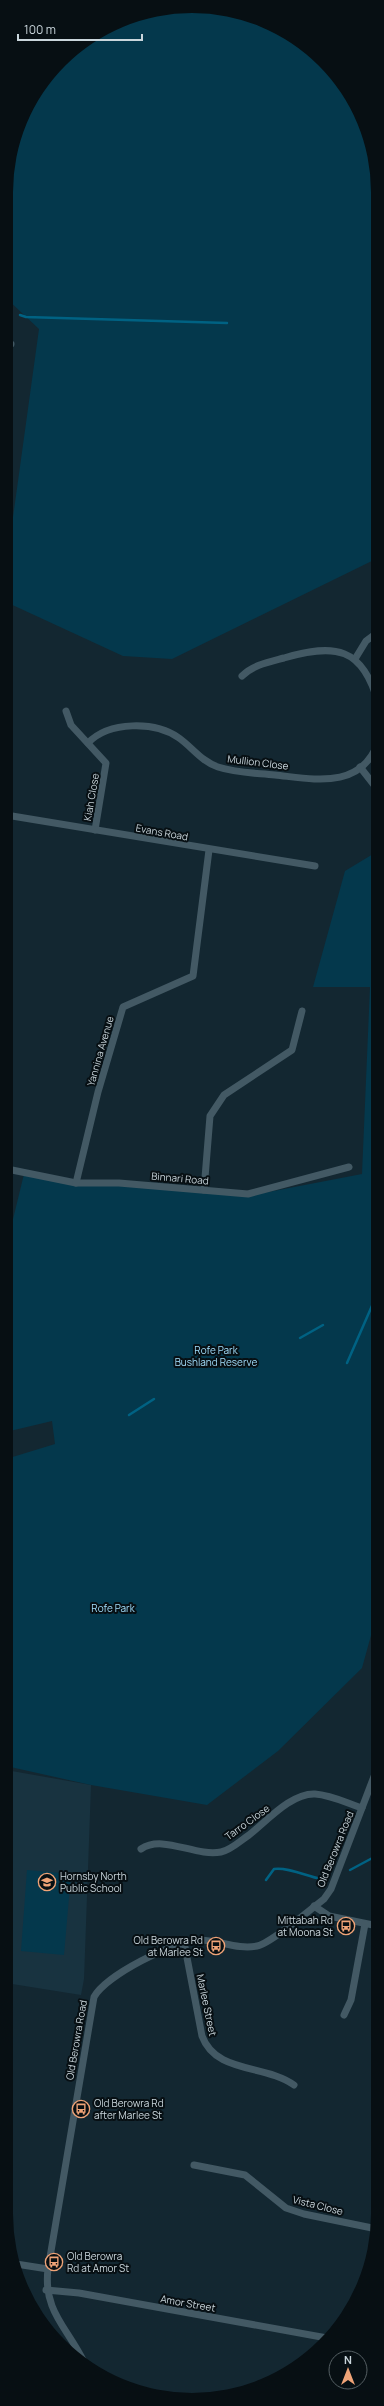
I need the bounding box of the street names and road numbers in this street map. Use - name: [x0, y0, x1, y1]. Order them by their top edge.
- street label: Mullion Close: [227, 751, 290, 773]
- street label: Kiah Close: [80, 772, 102, 822]
- street label: Evans Road: [135, 821, 189, 844]
- street label: Yannina Avenue: [83, 1014, 117, 1088]
- street label: Binnari Road: [151, 1169, 209, 1187]
- street label: Tarro Close: [222, 1801, 272, 1843]
- street label: Old Berowra Road: [313, 1809, 357, 1889]
- street label: Marlee Street: [194, 1973, 220, 2037]
- street label: Old Berowra Road: [62, 1999, 90, 2081]
- street label: Vista Close: [291, 2192, 345, 2218]
- street label: Amor Street: [159, 2291, 217, 2315]

